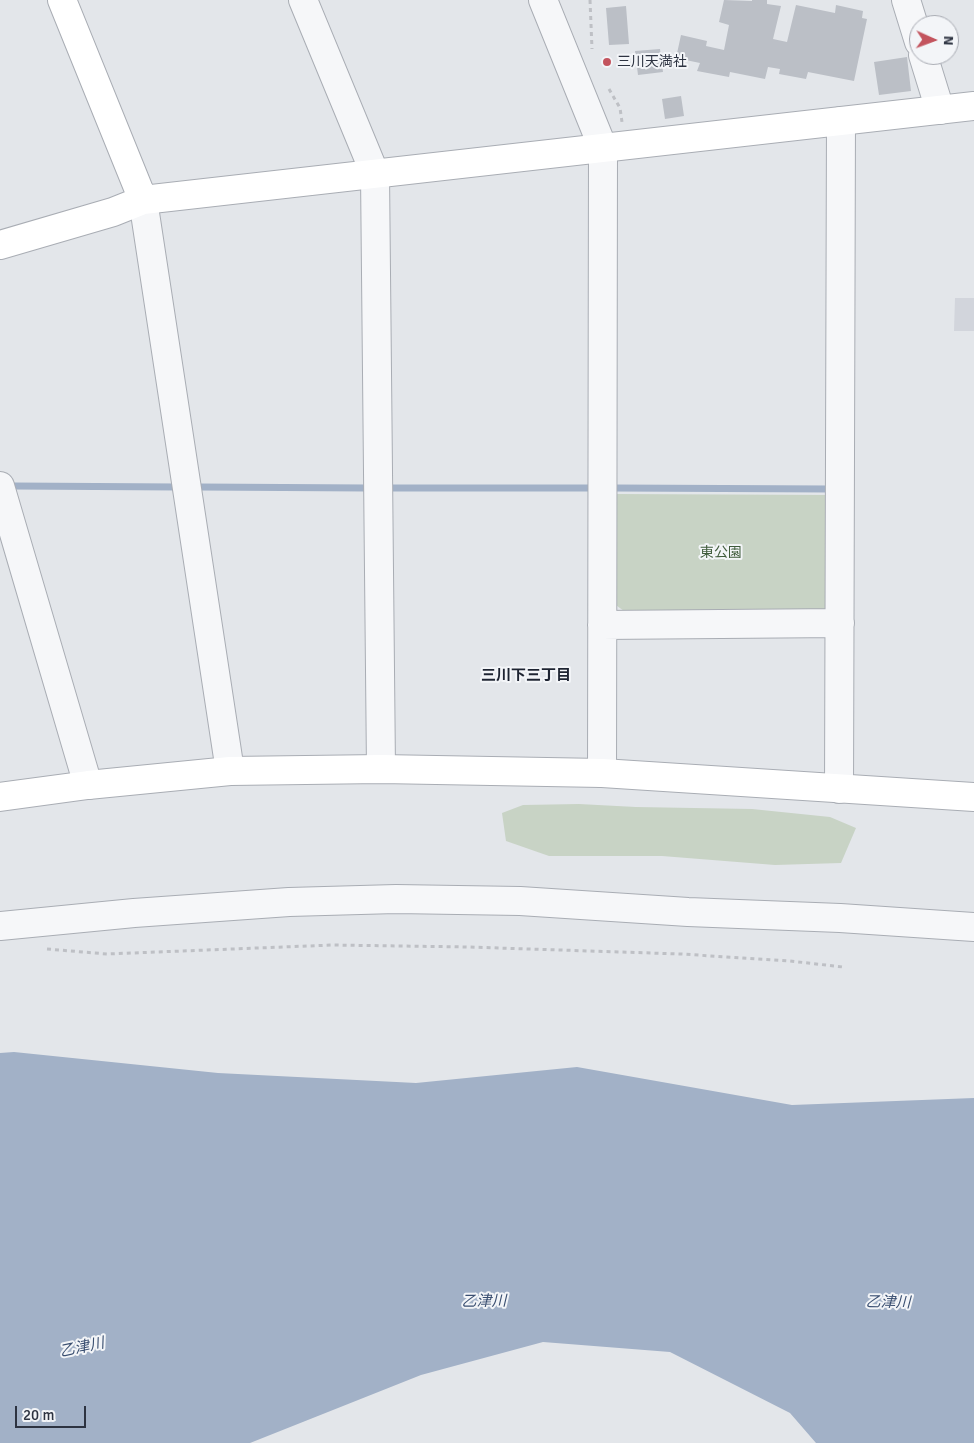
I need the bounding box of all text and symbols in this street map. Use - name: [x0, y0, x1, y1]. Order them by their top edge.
- north arrow: [909, 15, 959, 65]
- text: N: [940, 35, 957, 46]
- place label: 三川天満社: [617, 54, 687, 70]
- marker: 三川天満社: [601, 56, 613, 68]
- park label: 東公園: [700, 545, 742, 561]
- district label: 三川下三丁目: [481, 667, 571, 685]
- water label: 乙津川: [461, 1293, 507, 1311]
- water label: 乙津川: [865, 1294, 911, 1312]
- water label: 乙津川: [58, 1335, 106, 1361]
- scale bar: [18, 1396, 89, 1428]
- text: 20 m: [23, 1406, 54, 1424]

